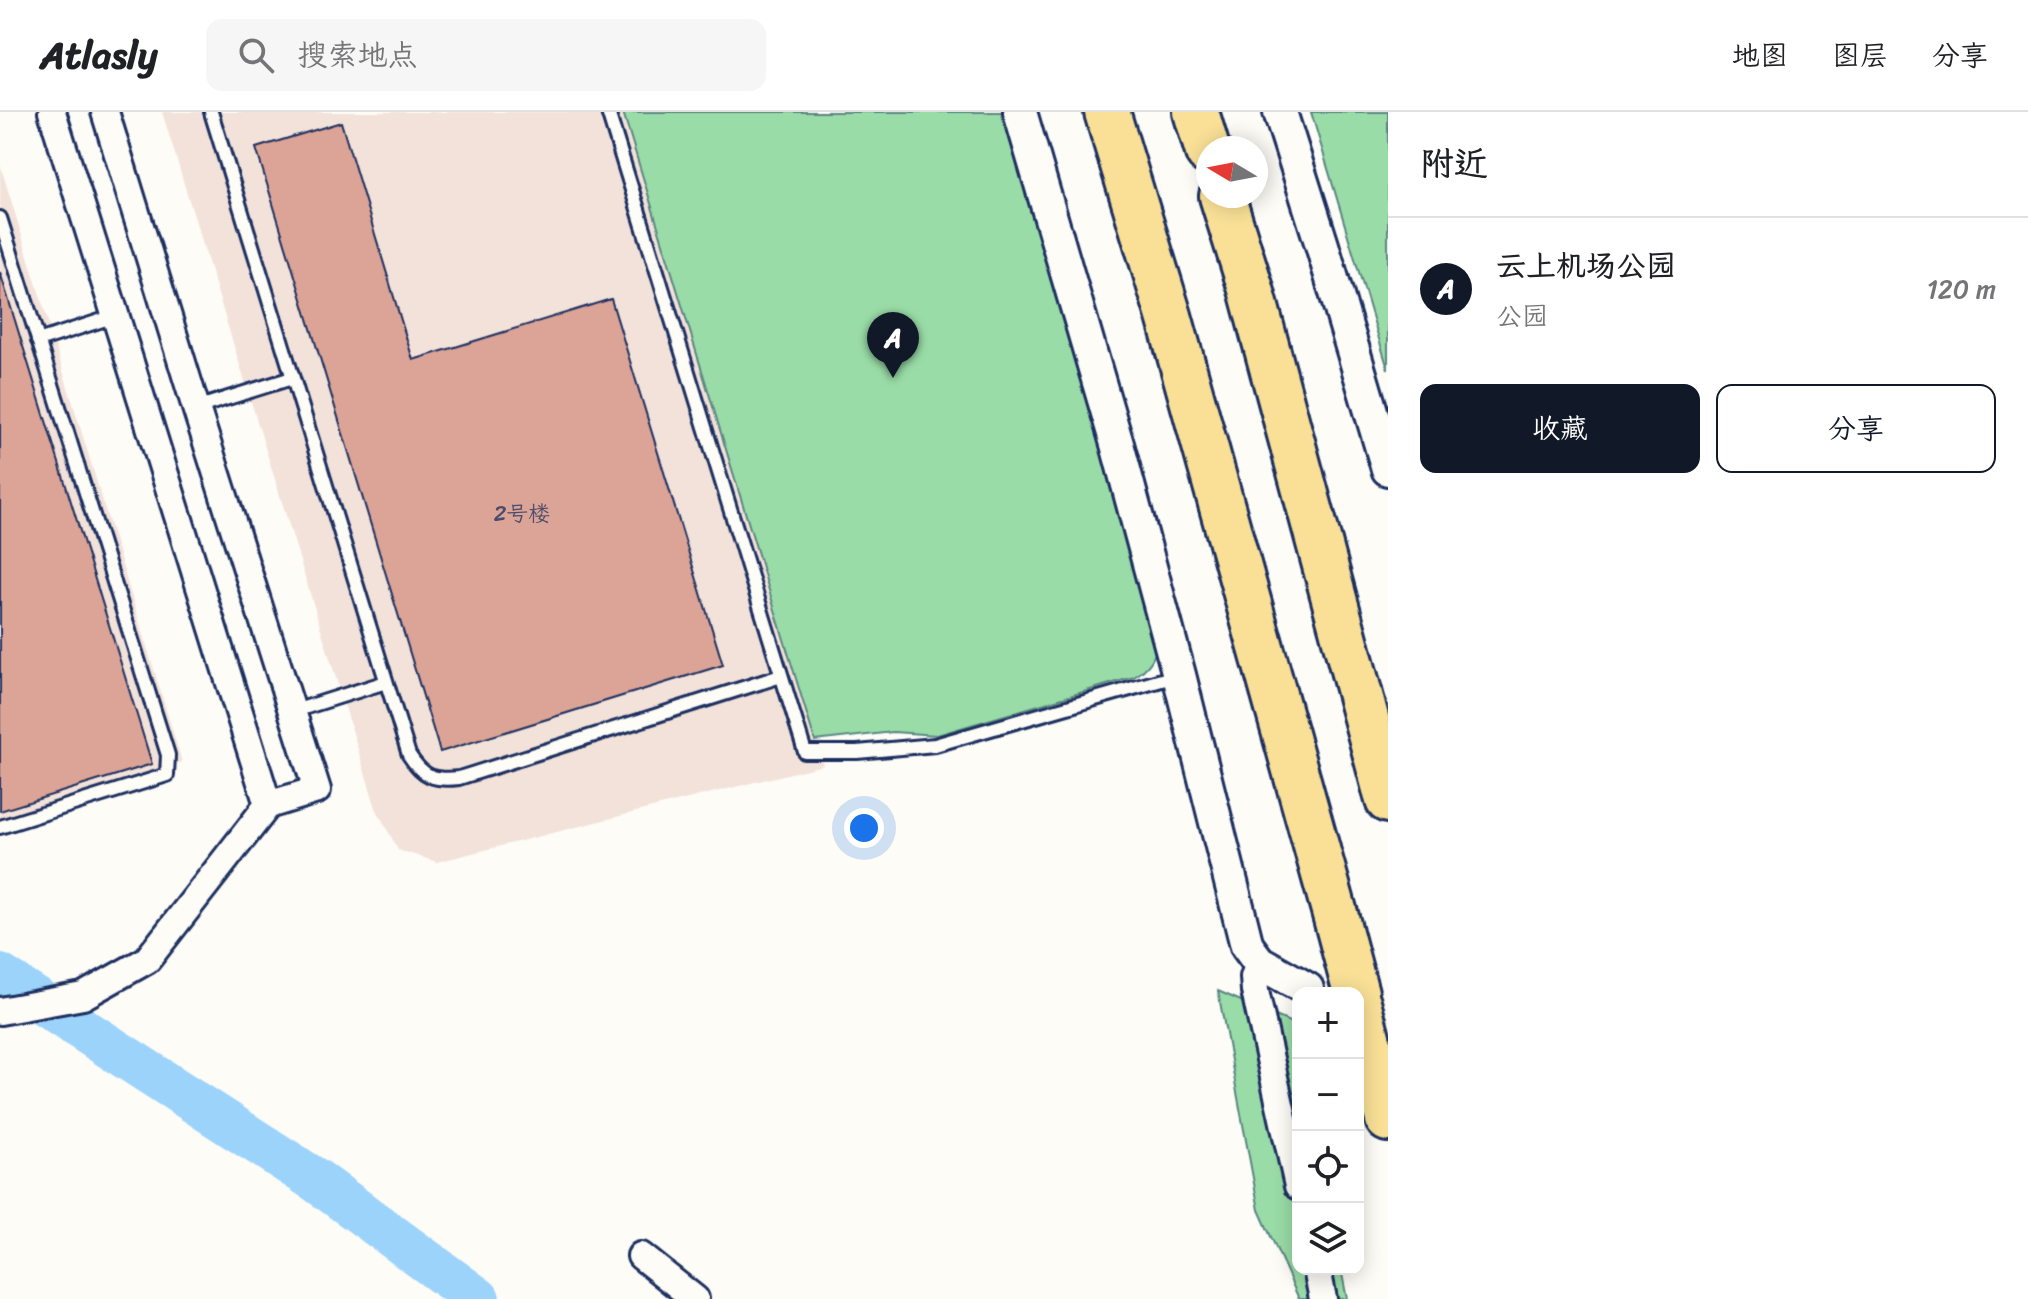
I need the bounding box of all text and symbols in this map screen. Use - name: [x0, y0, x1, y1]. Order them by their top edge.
- search box: [206, 19, 766, 91]
- text: Atlasly: [40, 22, 158, 89]
- text: 搜索地点: [298, 28, 418, 82]
- text: 地图: [1732, 31, 1788, 80]
- text: 图层: [1832, 31, 1888, 80]
- text: 分享: [1932, 31, 1988, 80]
- icon: search: [234, 33, 278, 77]
- text: 附近: [1420, 134, 1488, 194]
- north arrow: [1196, 136, 1268, 208]
- text: 云上机场公园: [1496, 239, 1676, 293]
- text: A: [1437, 266, 1455, 312]
- text: 120 m: [1927, 266, 1996, 312]
- text: 公园: [1496, 293, 1548, 339]
- pin: A: [867, 312, 919, 378]
- button: 收藏: [1420, 384, 1700, 473]
- button: 分享: [1716, 384, 1996, 473]
- house number: 2号楼: [494, 494, 550, 533]
- your location: [844, 808, 884, 848]
- map controls: [1292, 987, 1364, 1275]
- button: +: [1292, 987, 1364, 1059]
- button: −: [1292, 1059, 1364, 1131]
- button: locate: [1292, 1131, 1364, 1203]
- button: layers: [1292, 1203, 1364, 1275]

